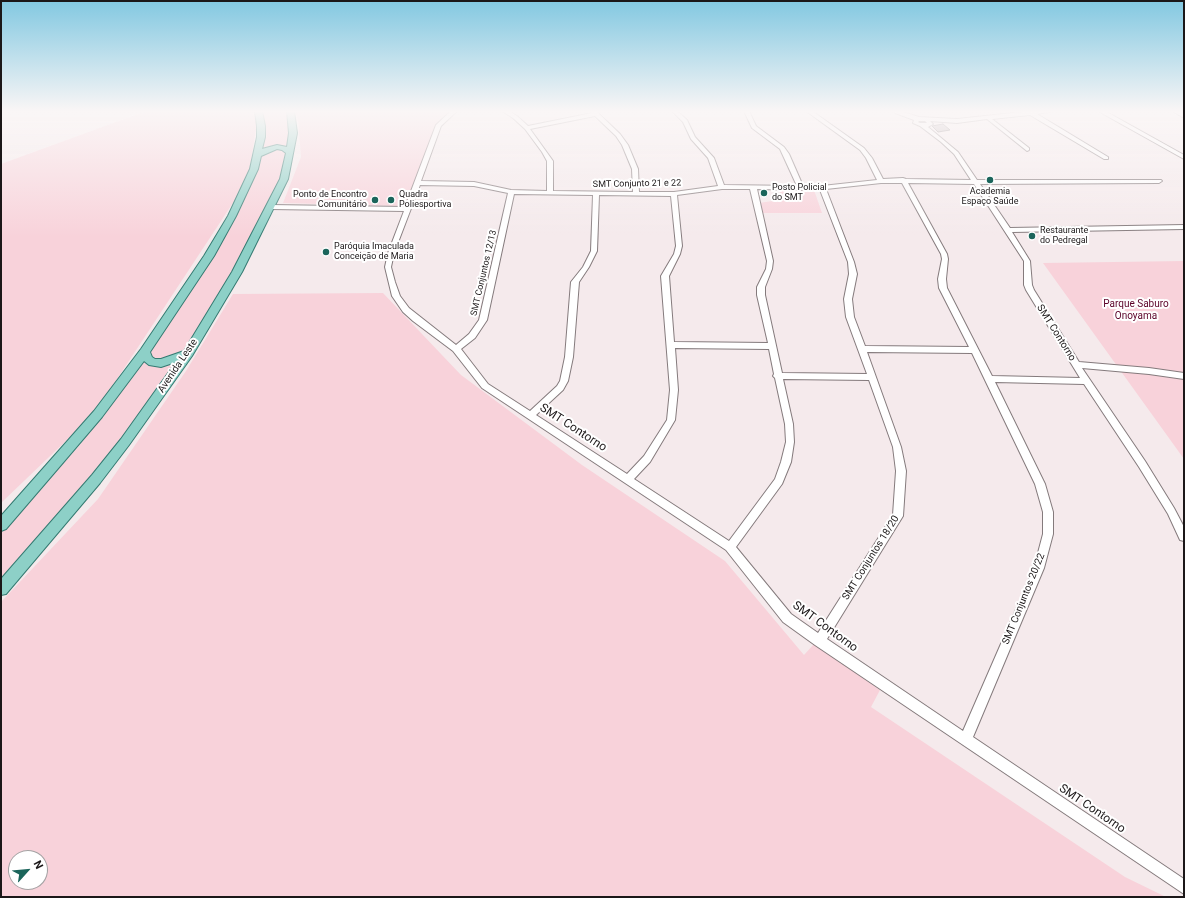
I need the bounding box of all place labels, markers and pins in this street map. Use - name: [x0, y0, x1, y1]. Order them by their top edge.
- marker: Academia Espaço Saúde: [985, 175, 995, 185]
- place label: Posto Policial do SMT: [772, 183, 827, 204]
- place label: Academia Espaço Saúde: [962, 187, 1018, 208]
- marker: Posto Policial do SMT: [759, 188, 769, 198]
- place label: Ponto de Encontro Comunitário: [293, 190, 367, 211]
- place label: Quadra Poliesportiva: [399, 190, 451, 211]
- marker: Ponto de Encontro Comunitário: [370, 195, 380, 205]
- marker: Quadra Poliesportiva: [386, 195, 396, 205]
- place label: Restaurante do Pedregal: [1040, 226, 1088, 247]
- marker: Restaurante do Pedregal: [1027, 231, 1037, 241]
- place label: Paróquia Imaculada Conceição de Maria: [334, 242, 414, 263]
- marker: Paróquia Imaculada Conceição de Maria: [321, 247, 331, 257]

